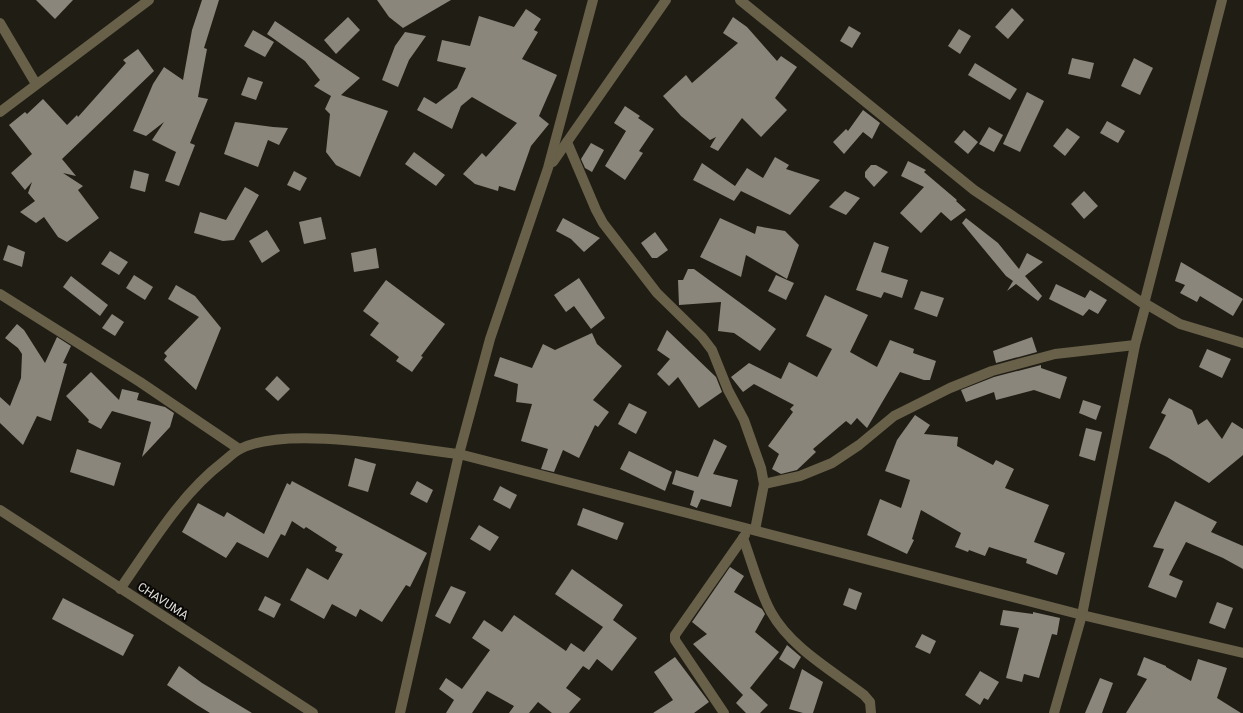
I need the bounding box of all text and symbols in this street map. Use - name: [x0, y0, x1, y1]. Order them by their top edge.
- street label: CHAVUMA: [135, 579, 191, 623]

